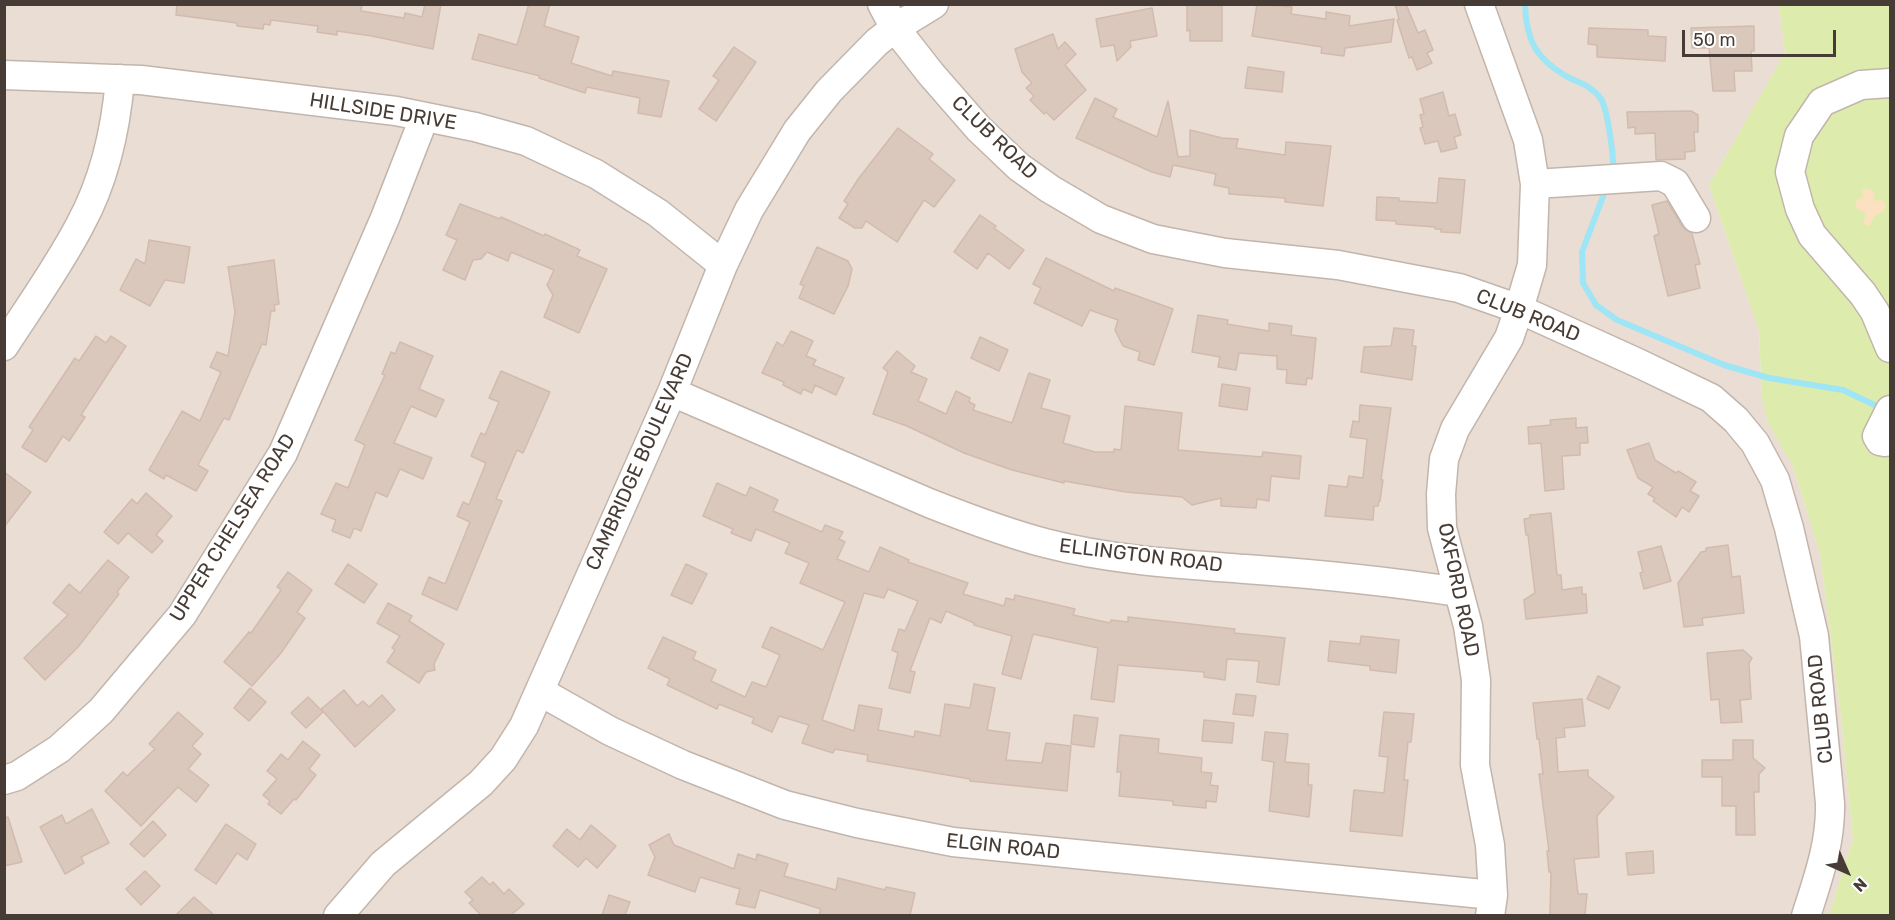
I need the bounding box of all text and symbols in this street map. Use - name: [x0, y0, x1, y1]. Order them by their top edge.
- scale bar: [1685, 18, 1840, 56]
- text: 50 m: [1693, 29, 1736, 51]
- street label: HILLSIDE DRIVE: [308, 89, 458, 135]
- street label: CLUB ROAD: [946, 91, 1042, 185]
- street label: CLUB ROAD: [1472, 284, 1584, 348]
- street label: CAMBRIDGE BOULEVARD: [581, 350, 699, 574]
- street label: UPPER CHELSEA ROAD: [165, 430, 301, 626]
- street label: OXFORD ROAD: [1432, 521, 1484, 659]
- street label: ELLINGTON ROAD: [1058, 534, 1224, 578]
- street label: CLUB ROAD: [1803, 653, 1839, 765]
- street label: ELGIN ROAD: [945, 829, 1061, 865]
- north arrow: [1817, 842, 1877, 902]
- text: N: [1849, 874, 1871, 896]

